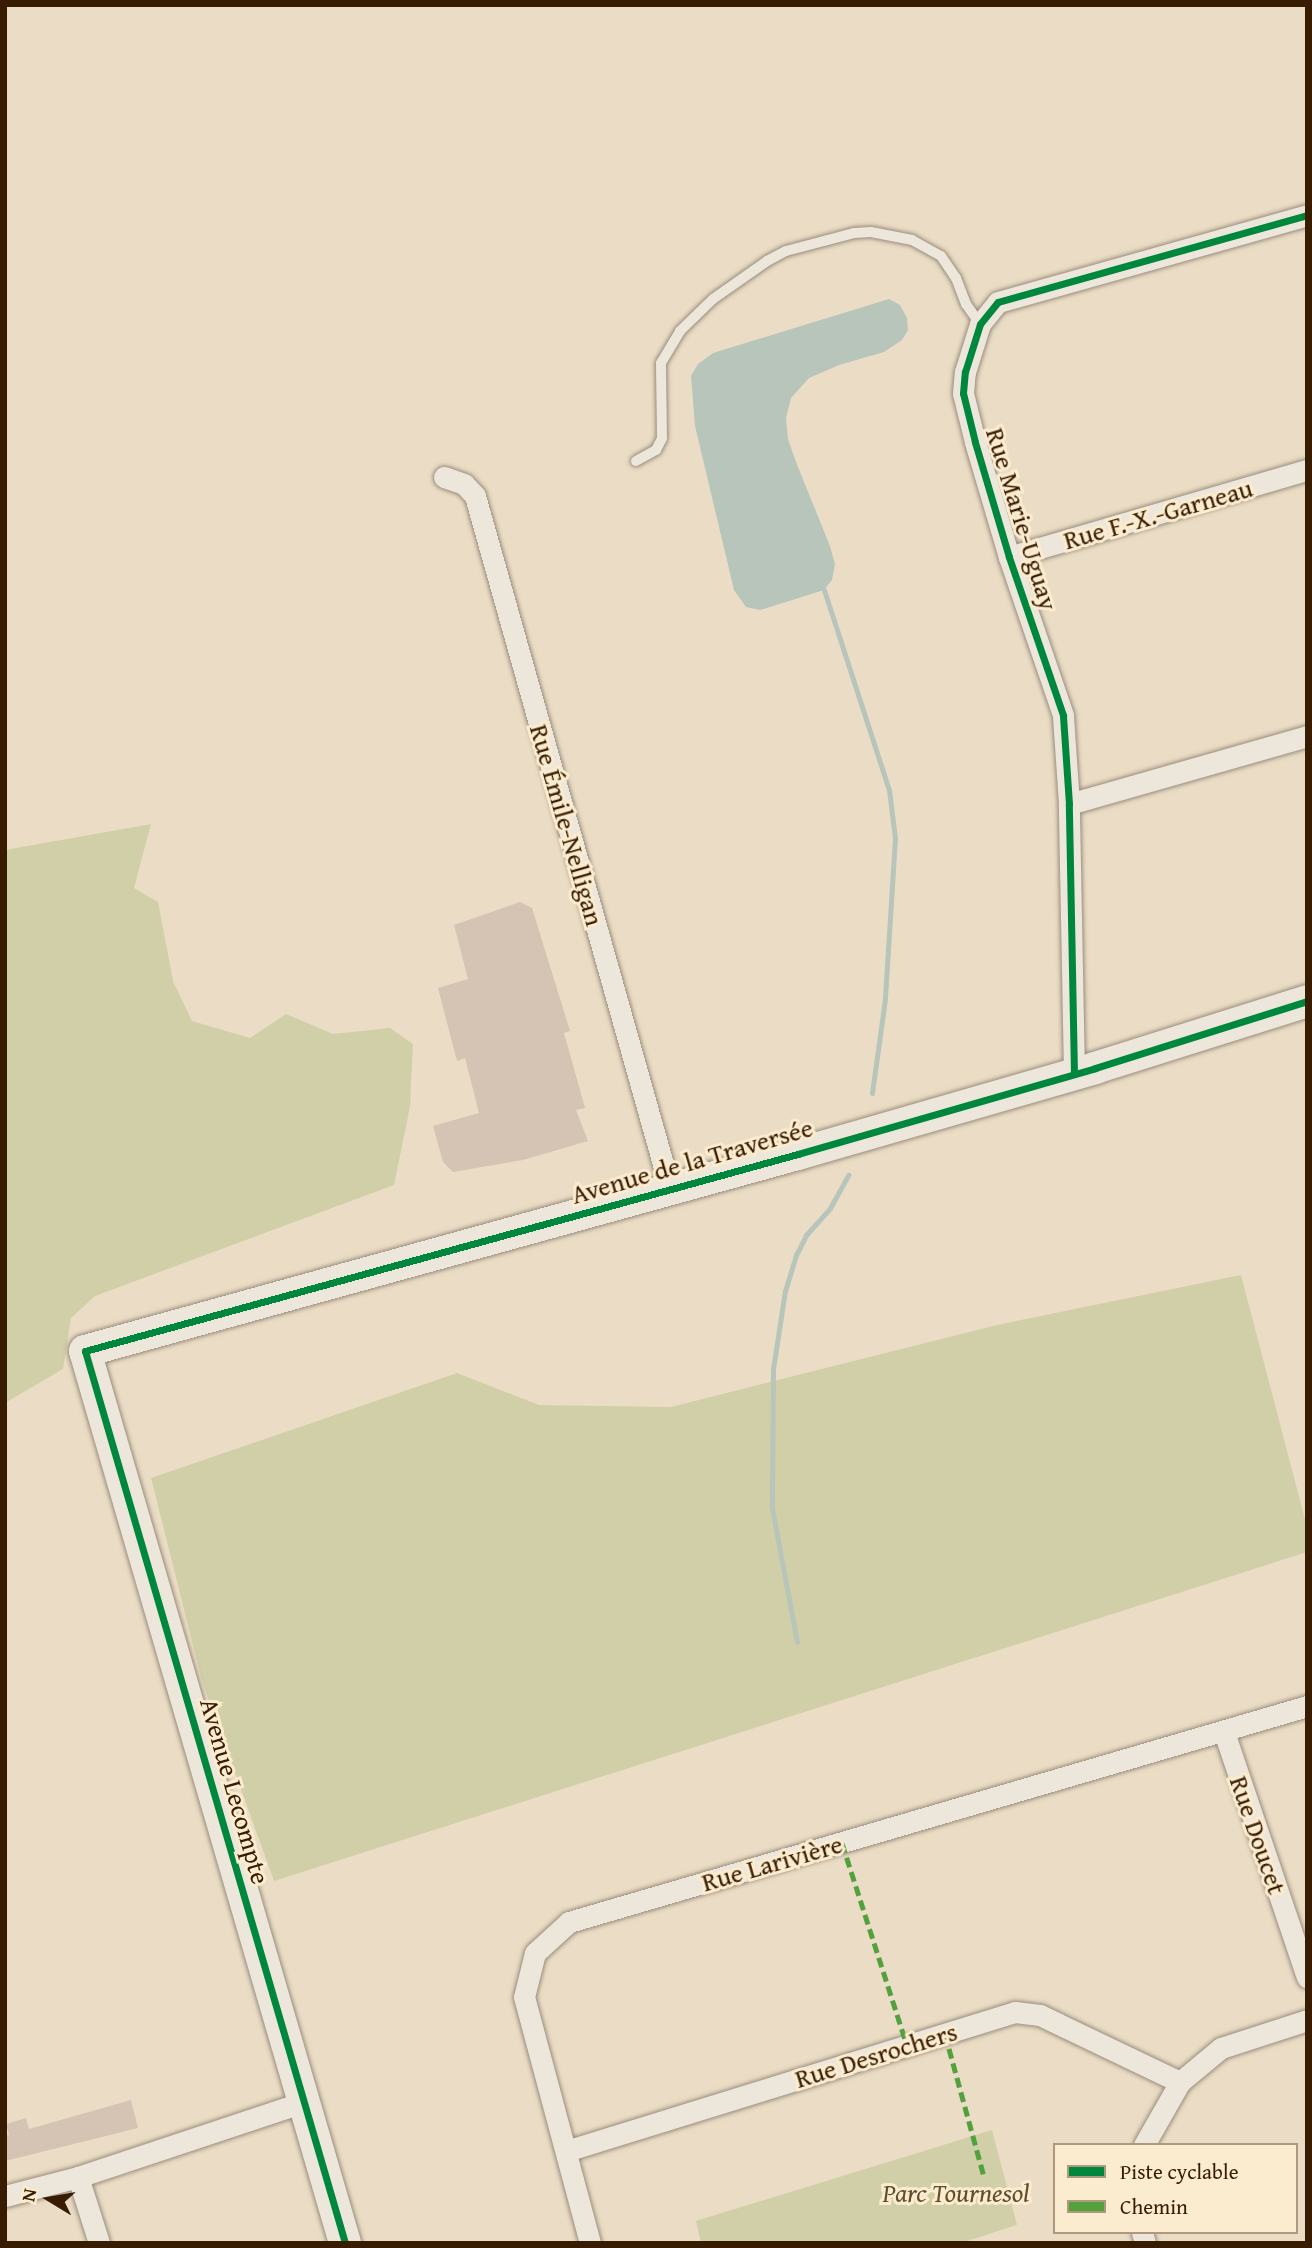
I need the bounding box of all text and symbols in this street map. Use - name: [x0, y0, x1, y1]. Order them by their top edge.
- street label: Rue Marie-Uguay: [979, 424, 1065, 614]
- street label: Rue F.-X.-Garneau: [1060, 472, 1256, 556]
- street label: Rue Émile-Nelligan: [523, 721, 611, 929]
- street label: Avenue de la Traversée: [568, 1112, 816, 1210]
- street label: Avenue Lecompte: [194, 1694, 276, 1888]
- street label: Rue Doucet: [1223, 1772, 1293, 1898]
- street label: Rue Larivière: [698, 1828, 846, 1898]
- street label: Rue Desrochers: [791, 2016, 961, 2094]
- legend: [1053, 2143, 1298, 2234]
- text: Piste cyclable: [1120, 2156, 1239, 2187]
- north arrow: [14, 2164, 84, 2234]
- park label: Parc Tournesol: [883, 2177, 1029, 2209]
- text: N: [13, 2186, 43, 2204]
- text: Chemin: [1120, 2191, 1188, 2222]

